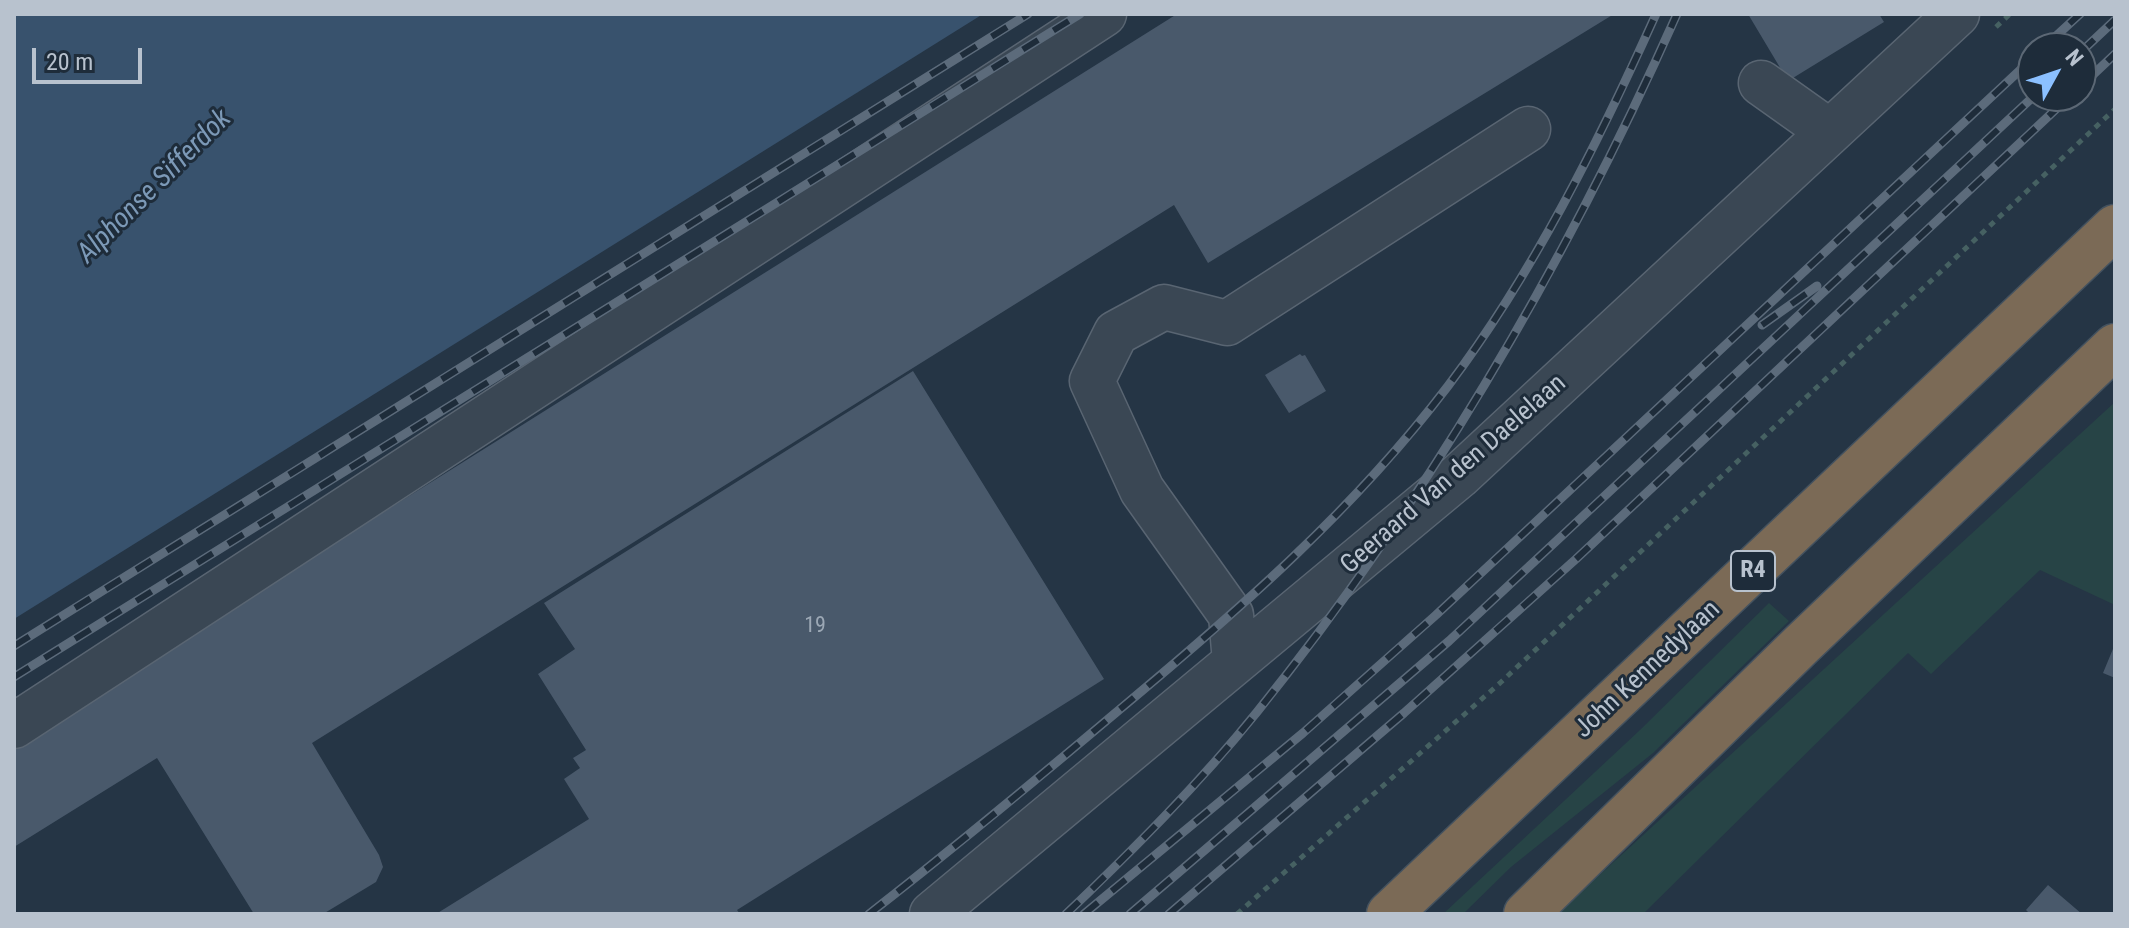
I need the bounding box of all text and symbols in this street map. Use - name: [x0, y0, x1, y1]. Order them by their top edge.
- scale bar: [36, 32, 146, 82]
- north arrow: [2017, 32, 2097, 112]
- text: N: [2060, 44, 2088, 71]
- text: 20 m: [46, 48, 93, 76]
- water label: Alphonse Sifferdok: [71, 103, 239, 271]
- street label: Geeraard Van den Daelelaan: [1335, 369, 1573, 581]
- road number: R4: [1731, 551, 1775, 591]
- street label: John Kennedylaan: [1569, 595, 1727, 745]
- house number: 19: [804, 613, 826, 639]

